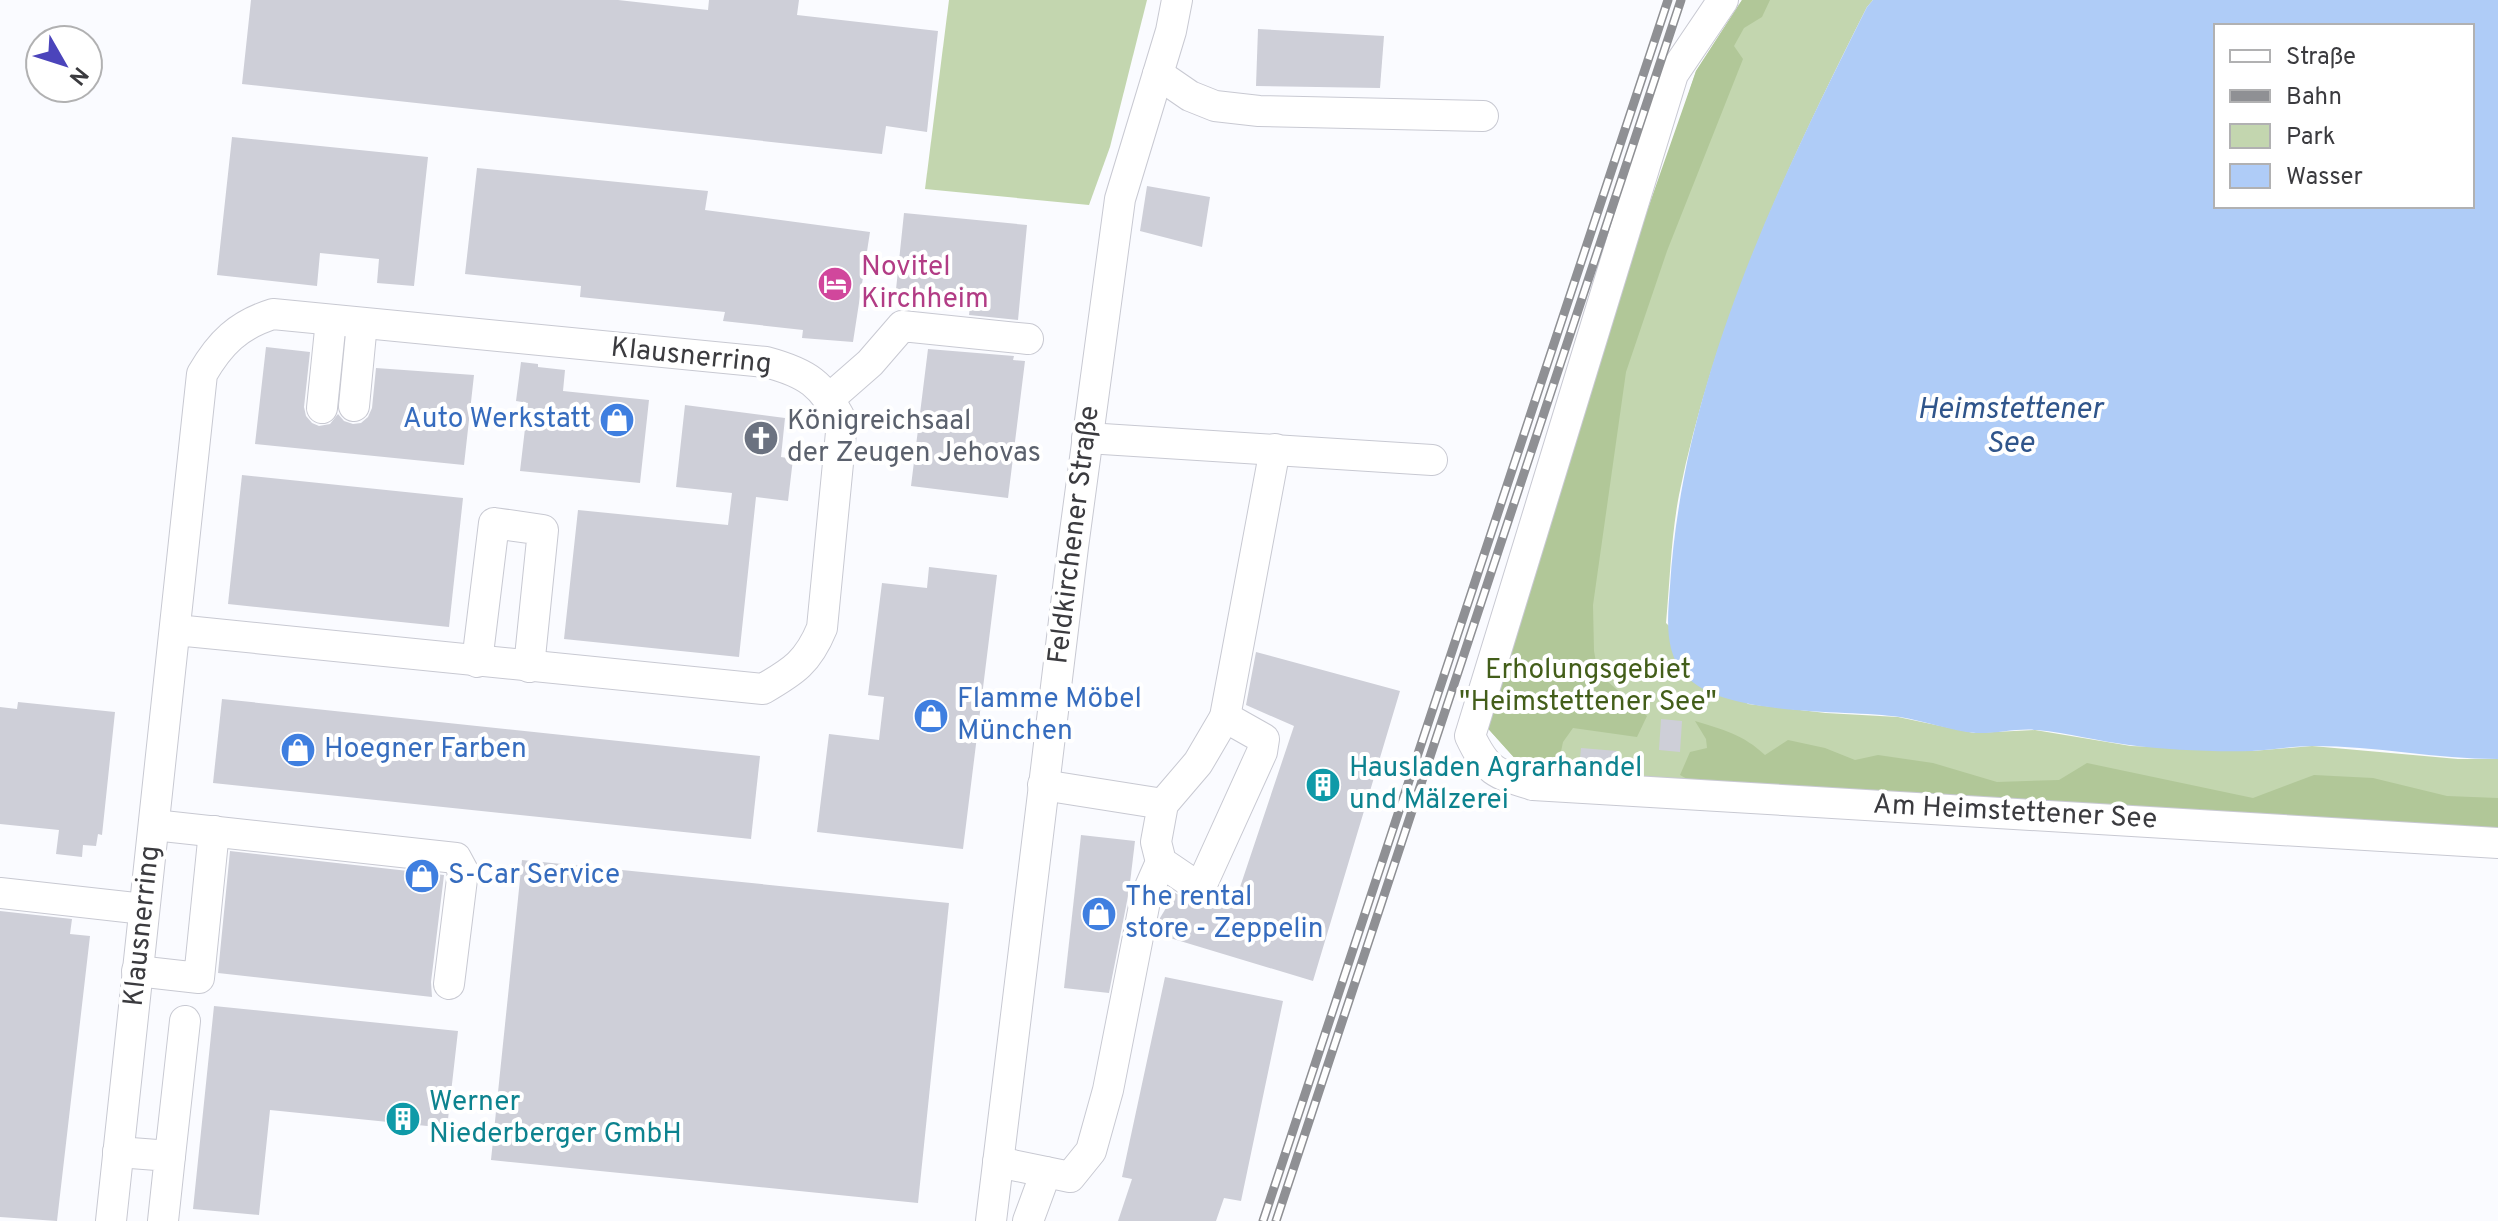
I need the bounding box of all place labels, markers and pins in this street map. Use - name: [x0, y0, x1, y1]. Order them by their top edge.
- place label: Novitel Kirchheim: [861, 250, 989, 318]
- hotel icon: Novitel Kirchheim: [816, 265, 854, 303]
- shop icon: Auto Werkstatt: [598, 401, 636, 439]
- place label: Auto Werkstatt: [403, 402, 591, 438]
- place label: Königreichsaal der Zeugen Jehovas: [787, 404, 1041, 472]
- church icon: Königreichsaal der Zeugen Jehovas: [742, 419, 780, 457]
- place label: Flamme Möbel München: [957, 682, 1142, 750]
- shop icon: Flamme Möbel München: [912, 697, 950, 735]
- shop icon: Hoegner Farben: [279, 731, 317, 769]
- place label: Hoegner Farben: [324, 732, 527, 768]
- place label: Hausladen Agrarhandel und Mälzerei: [1349, 751, 1642, 819]
- building icon: Hausladen Agrarhandel und Mälzerei: [1304, 766, 1342, 804]
- shop icon: S-Car Service: [403, 857, 441, 895]
- place label: S-Car Service: [448, 858, 620, 894]
- place label: The rental store - Zeppelin: [1125, 880, 1323, 948]
- shop icon: The rental store - Zeppelin: [1080, 895, 1118, 933]
- place label: Werner Niederberger GmbH: [429, 1085, 682, 1153]
- building icon: Werner Niederberger GmbH: [384, 1100, 422, 1138]

